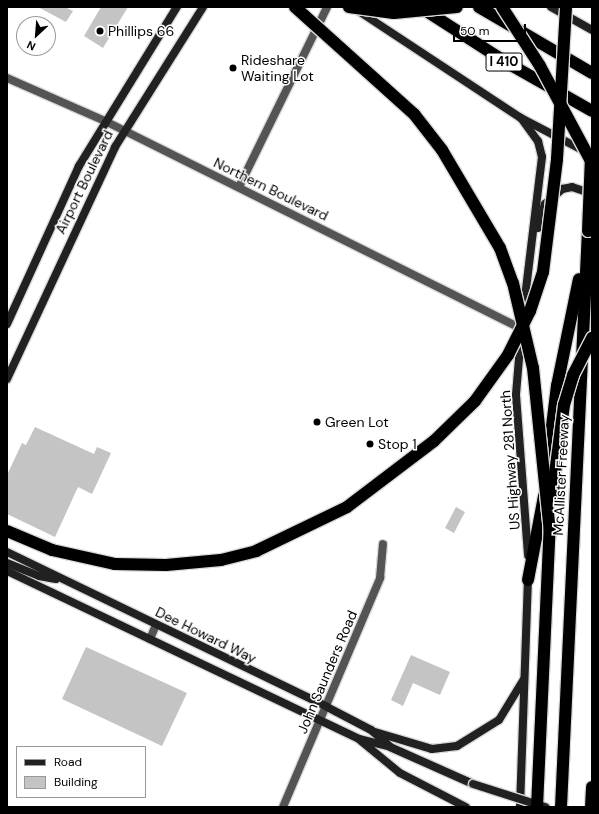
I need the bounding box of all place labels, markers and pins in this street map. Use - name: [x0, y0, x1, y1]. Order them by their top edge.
- place label: Phillips 66: [108, 23, 174, 39]
- marker: Phillips 66: [95, 26, 105, 36]
- place label: Rideshare Waiting Lot: [241, 52, 314, 84]
- marker: Rideshare Waiting Lot: [228, 63, 238, 73]
- place label: Green Lot: [325, 414, 389, 430]
- marker: Green Lot: [312, 417, 322, 427]
- place label: Stop 1: [378, 436, 417, 452]
- marker: Stop 1: [365, 439, 375, 449]

